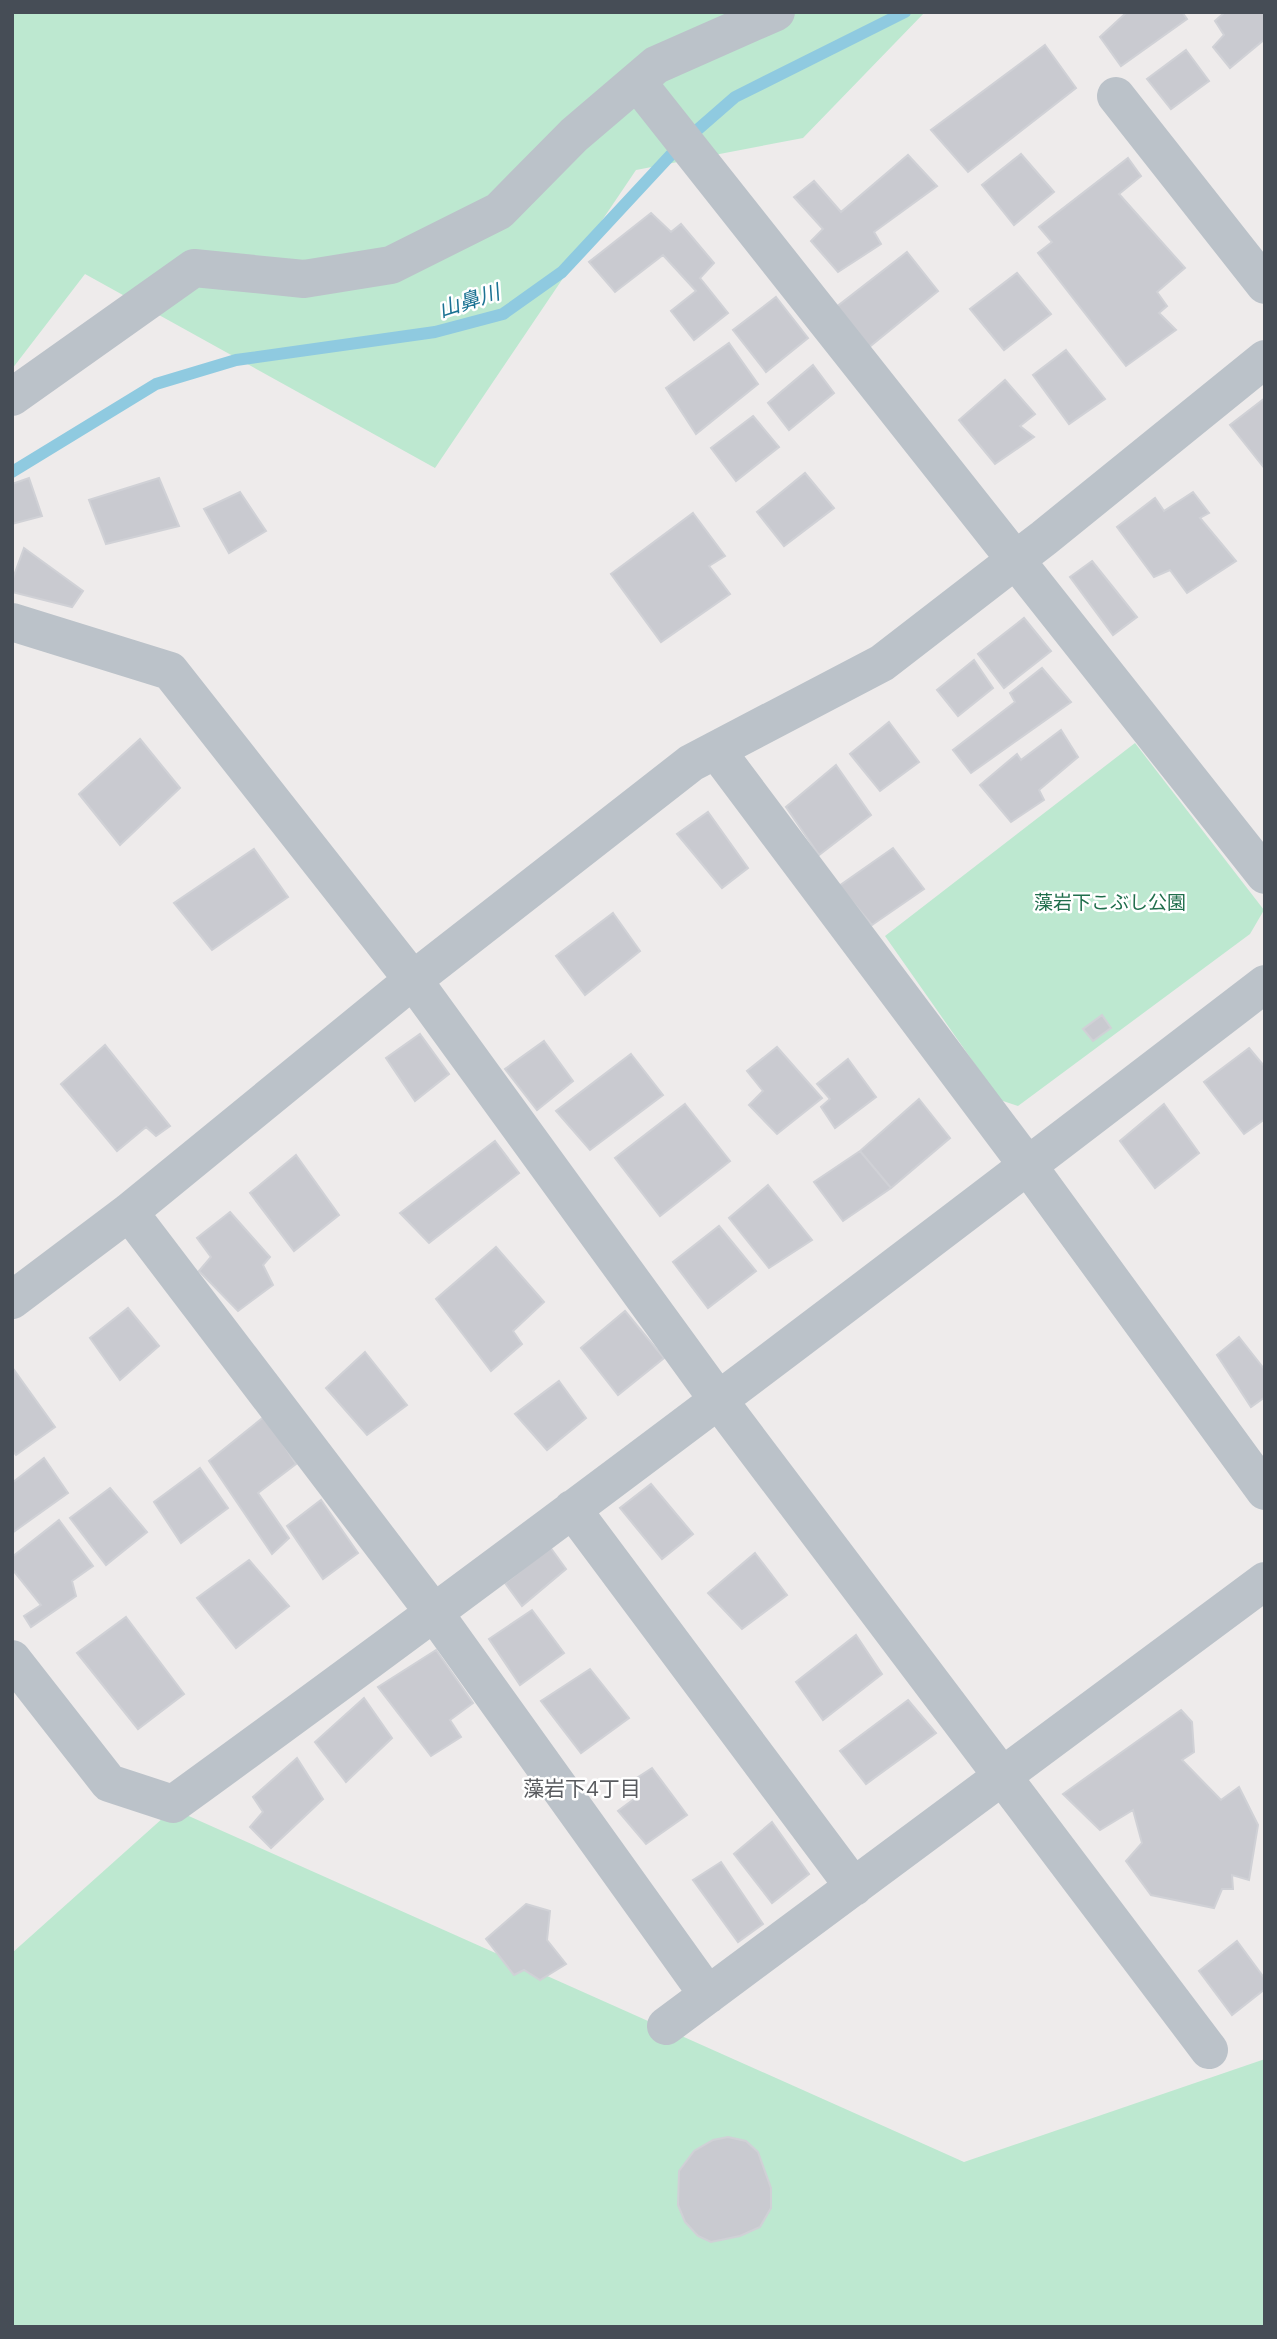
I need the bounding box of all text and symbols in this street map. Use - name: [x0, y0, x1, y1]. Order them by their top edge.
- water label: 山鼻川: [435, 277, 505, 324]
- park label: 藻岩下こぶし公園: [1034, 890, 1186, 915]
- district label: 藻岩下4丁目: [523, 1775, 641, 1803]

